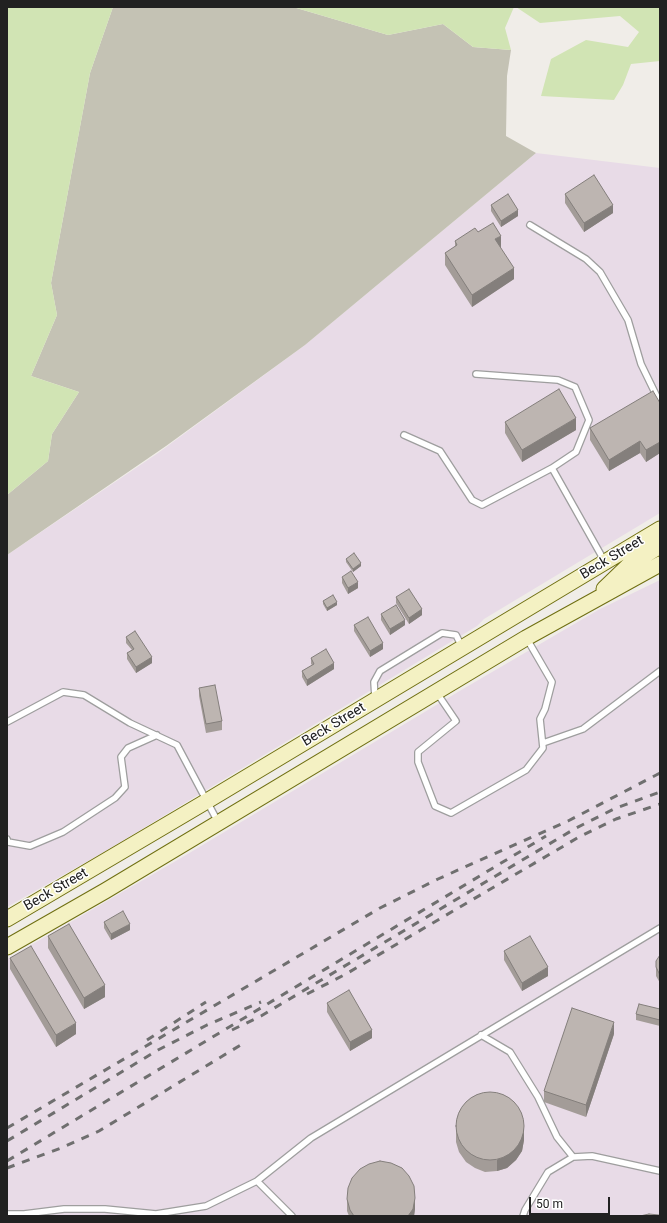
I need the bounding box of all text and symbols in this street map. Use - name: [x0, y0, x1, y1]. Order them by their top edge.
- street label: Beck Street: [577, 533, 647, 583]
- street label: Beck Street: [299, 700, 369, 750]
- street label: Beck Street: [21, 865, 91, 915]
- scale bar: [531, 1189, 612, 1215]
- text: 50 m: [536, 1197, 563, 1211]

